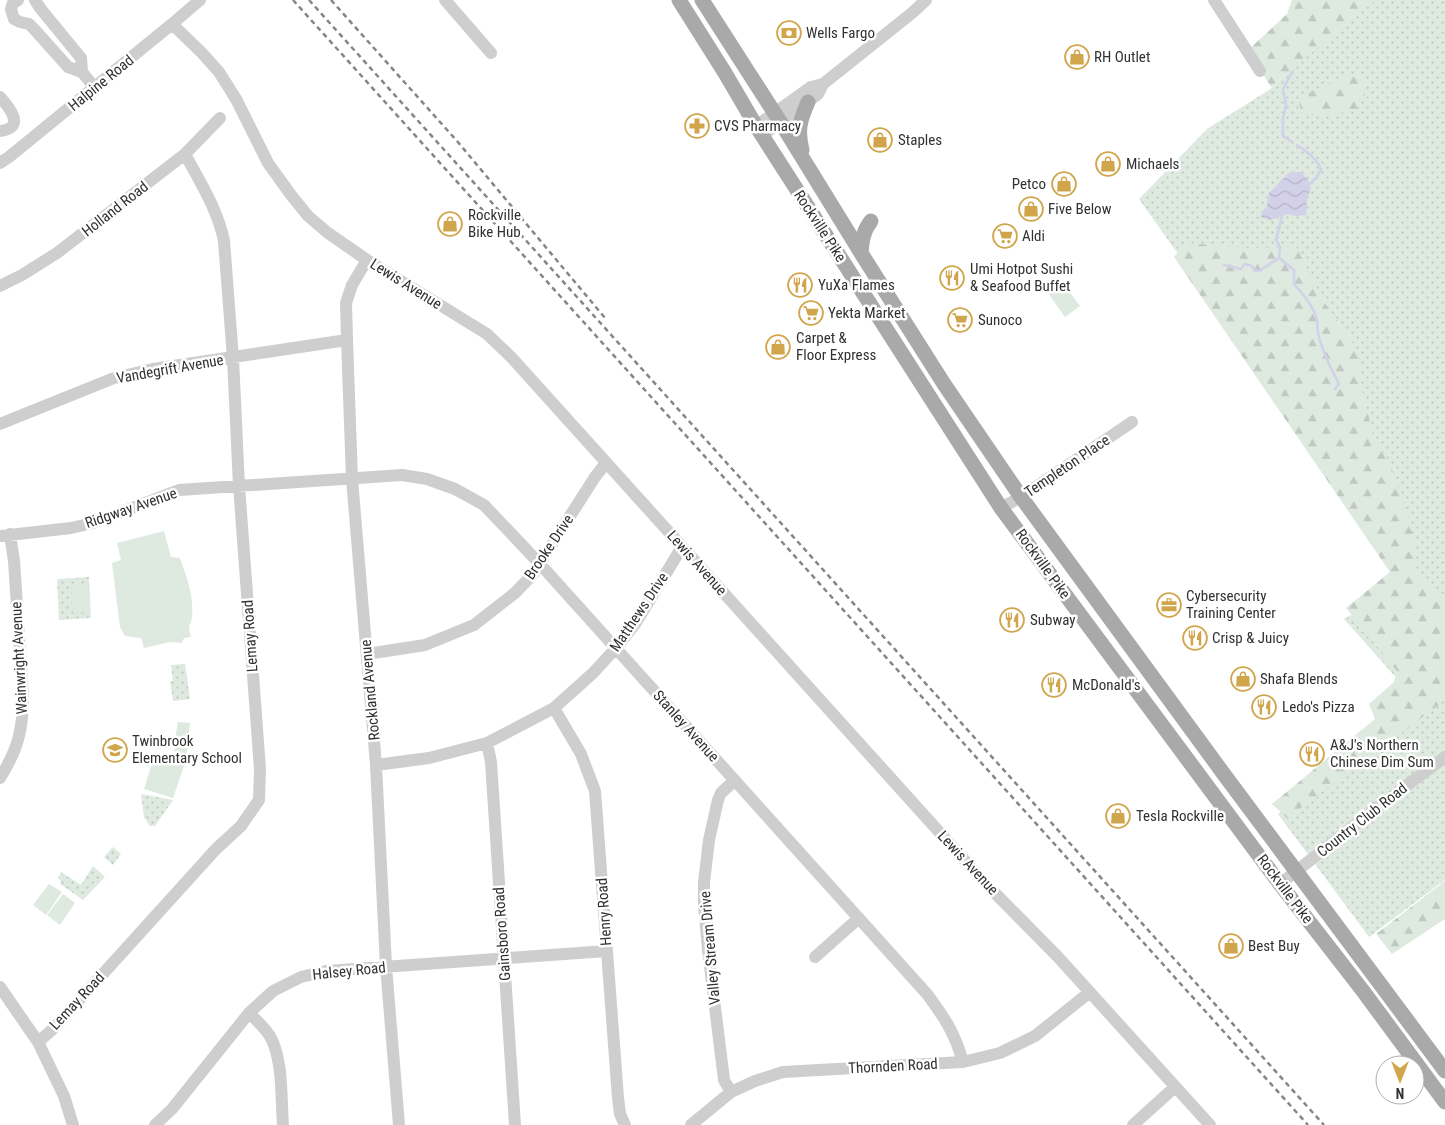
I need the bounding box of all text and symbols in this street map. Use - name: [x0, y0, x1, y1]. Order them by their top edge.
- bank icon: Wells Fargo: [776, 20, 802, 46]
- place label: Wells Fargo: [806, 24, 875, 42]
- shop icon: RH Outlet: [1064, 44, 1090, 70]
- place label: RH Outlet: [1094, 48, 1150, 66]
- street label: Halpine Road: [65, 51, 137, 115]
- pharmacy icon: CVS Pharmacy: [684, 113, 710, 139]
- place label: CVS Pharmacy: [714, 117, 801, 135]
- shop icon: Staples: [867, 127, 893, 153]
- place label: Staples: [898, 131, 942, 149]
- shop icon: Michaels: [1095, 151, 1121, 177]
- place label: Michaels: [1126, 155, 1180, 173]
- shop icon: Petco: [1051, 171, 1077, 197]
- place label: Petco: [1012, 175, 1046, 193]
- street label: Holland Road: [78, 178, 152, 240]
- street label: Rockville Pike: [790, 187, 850, 265]
- shop icon: Five Below: [1018, 196, 1044, 222]
- place label: Five Below: [1048, 200, 1112, 218]
- place label: Rockville Bike Hub: [468, 206, 521, 241]
- shop icon: Rockville Bike Hub: [437, 211, 463, 237]
- supermarket icon: Aldi: [992, 223, 1018, 249]
- place label: Aldi: [1022, 227, 1045, 245]
- street label: Lewis Avenue: [367, 255, 445, 313]
- place label: Umi Hotpot Sushi & Seafood Buffet: [970, 260, 1073, 295]
- restaurant icon: Umi Hotpot Sushi & Seafood Buffet: [939, 265, 965, 291]
- restaurant icon: YuXa Flames: [787, 272, 813, 298]
- place label: YuXa Flames: [818, 276, 895, 294]
- supermarket icon: Yekta Market: [798, 300, 824, 326]
- place label: Yekta Market: [828, 304, 905, 322]
- supermarket icon: Sunoco: [947, 307, 973, 333]
- place label: Sunoco: [978, 311, 1022, 329]
- place label: Carpet & Floor Express: [796, 329, 876, 364]
- shop icon: Carpet & Floor Express: [765, 334, 791, 360]
- street label: Vandegrift Avenue: [115, 351, 225, 387]
- street label: Templeton Place: [1021, 431, 1113, 501]
- street label: Ridgway Avenue: [83, 484, 179, 532]
- street label: Brooke Drive: [521, 511, 577, 583]
- street label: Rockville Pike: [1012, 526, 1074, 602]
- street label: Lewis Avenue: [663, 527, 731, 599]
- street label: Matthews Drive: [606, 569, 672, 655]
- place label: Cybersecurity Training Center: [1186, 587, 1276, 622]
- office icon: Cybersecurity Training Center: [1156, 592, 1182, 618]
- street label: Lemay Road: [238, 599, 262, 673]
- street label: Wainwright Avenue: [7, 601, 31, 715]
- restaurant icon: Subway: [999, 607, 1025, 633]
- place label: Subway: [1030, 611, 1076, 629]
- restaurant icon: Crisp & Juicy: [1182, 625, 1208, 651]
- place label: Crisp & Juicy: [1212, 629, 1289, 647]
- street label: Rockland Avenue: [357, 639, 383, 741]
- shop icon: Shafa Blends: [1230, 666, 1256, 692]
- place label: Shafa Blends: [1260, 670, 1338, 688]
- restaurant icon: McDonald's: [1041, 672, 1067, 698]
- place label: McDonald's: [1072, 676, 1141, 694]
- street label: Stanley Avenue: [649, 687, 723, 765]
- restaurant icon: Ledo's Pizza: [1251, 694, 1277, 720]
- place label: Ledo's Pizza: [1282, 698, 1355, 716]
- place label: Twinbrook Elementary School: [132, 732, 242, 767]
- place label: A&J's Northern Chinese Dim Sum: [1330, 736, 1434, 771]
- school or university icon: Twinbrook Elementary School: [102, 737, 128, 763]
- restaurant icon: A&J's Northern Chinese Dim Sum: [1299, 741, 1325, 767]
- street label: Country Club Road: [1313, 779, 1411, 861]
- shop icon: Tesla Rockville: [1105, 803, 1131, 829]
- place label: Tesla Rockville: [1136, 807, 1224, 825]
- street label: Lewis Avenue: [934, 827, 1002, 899]
- street label: Rockville Pike: [1253, 851, 1317, 927]
- street label: Henry Road: [593, 877, 615, 947]
- street label: Gainsboro Road: [490, 886, 514, 982]
- street label: Valley Stream Drive: [696, 890, 724, 1006]
- shop icon: Best Buy: [1218, 933, 1244, 959]
- place label: Best Buy: [1248, 937, 1300, 955]
- street label: Halsey Road: [312, 958, 386, 984]
- street label: Lemay Road: [46, 968, 108, 1034]
- street label: Thornden Road: [848, 1055, 938, 1077]
- north arrow: [1375, 1055, 1425, 1105]
- text: N: [1396, 1085, 1404, 1101]

